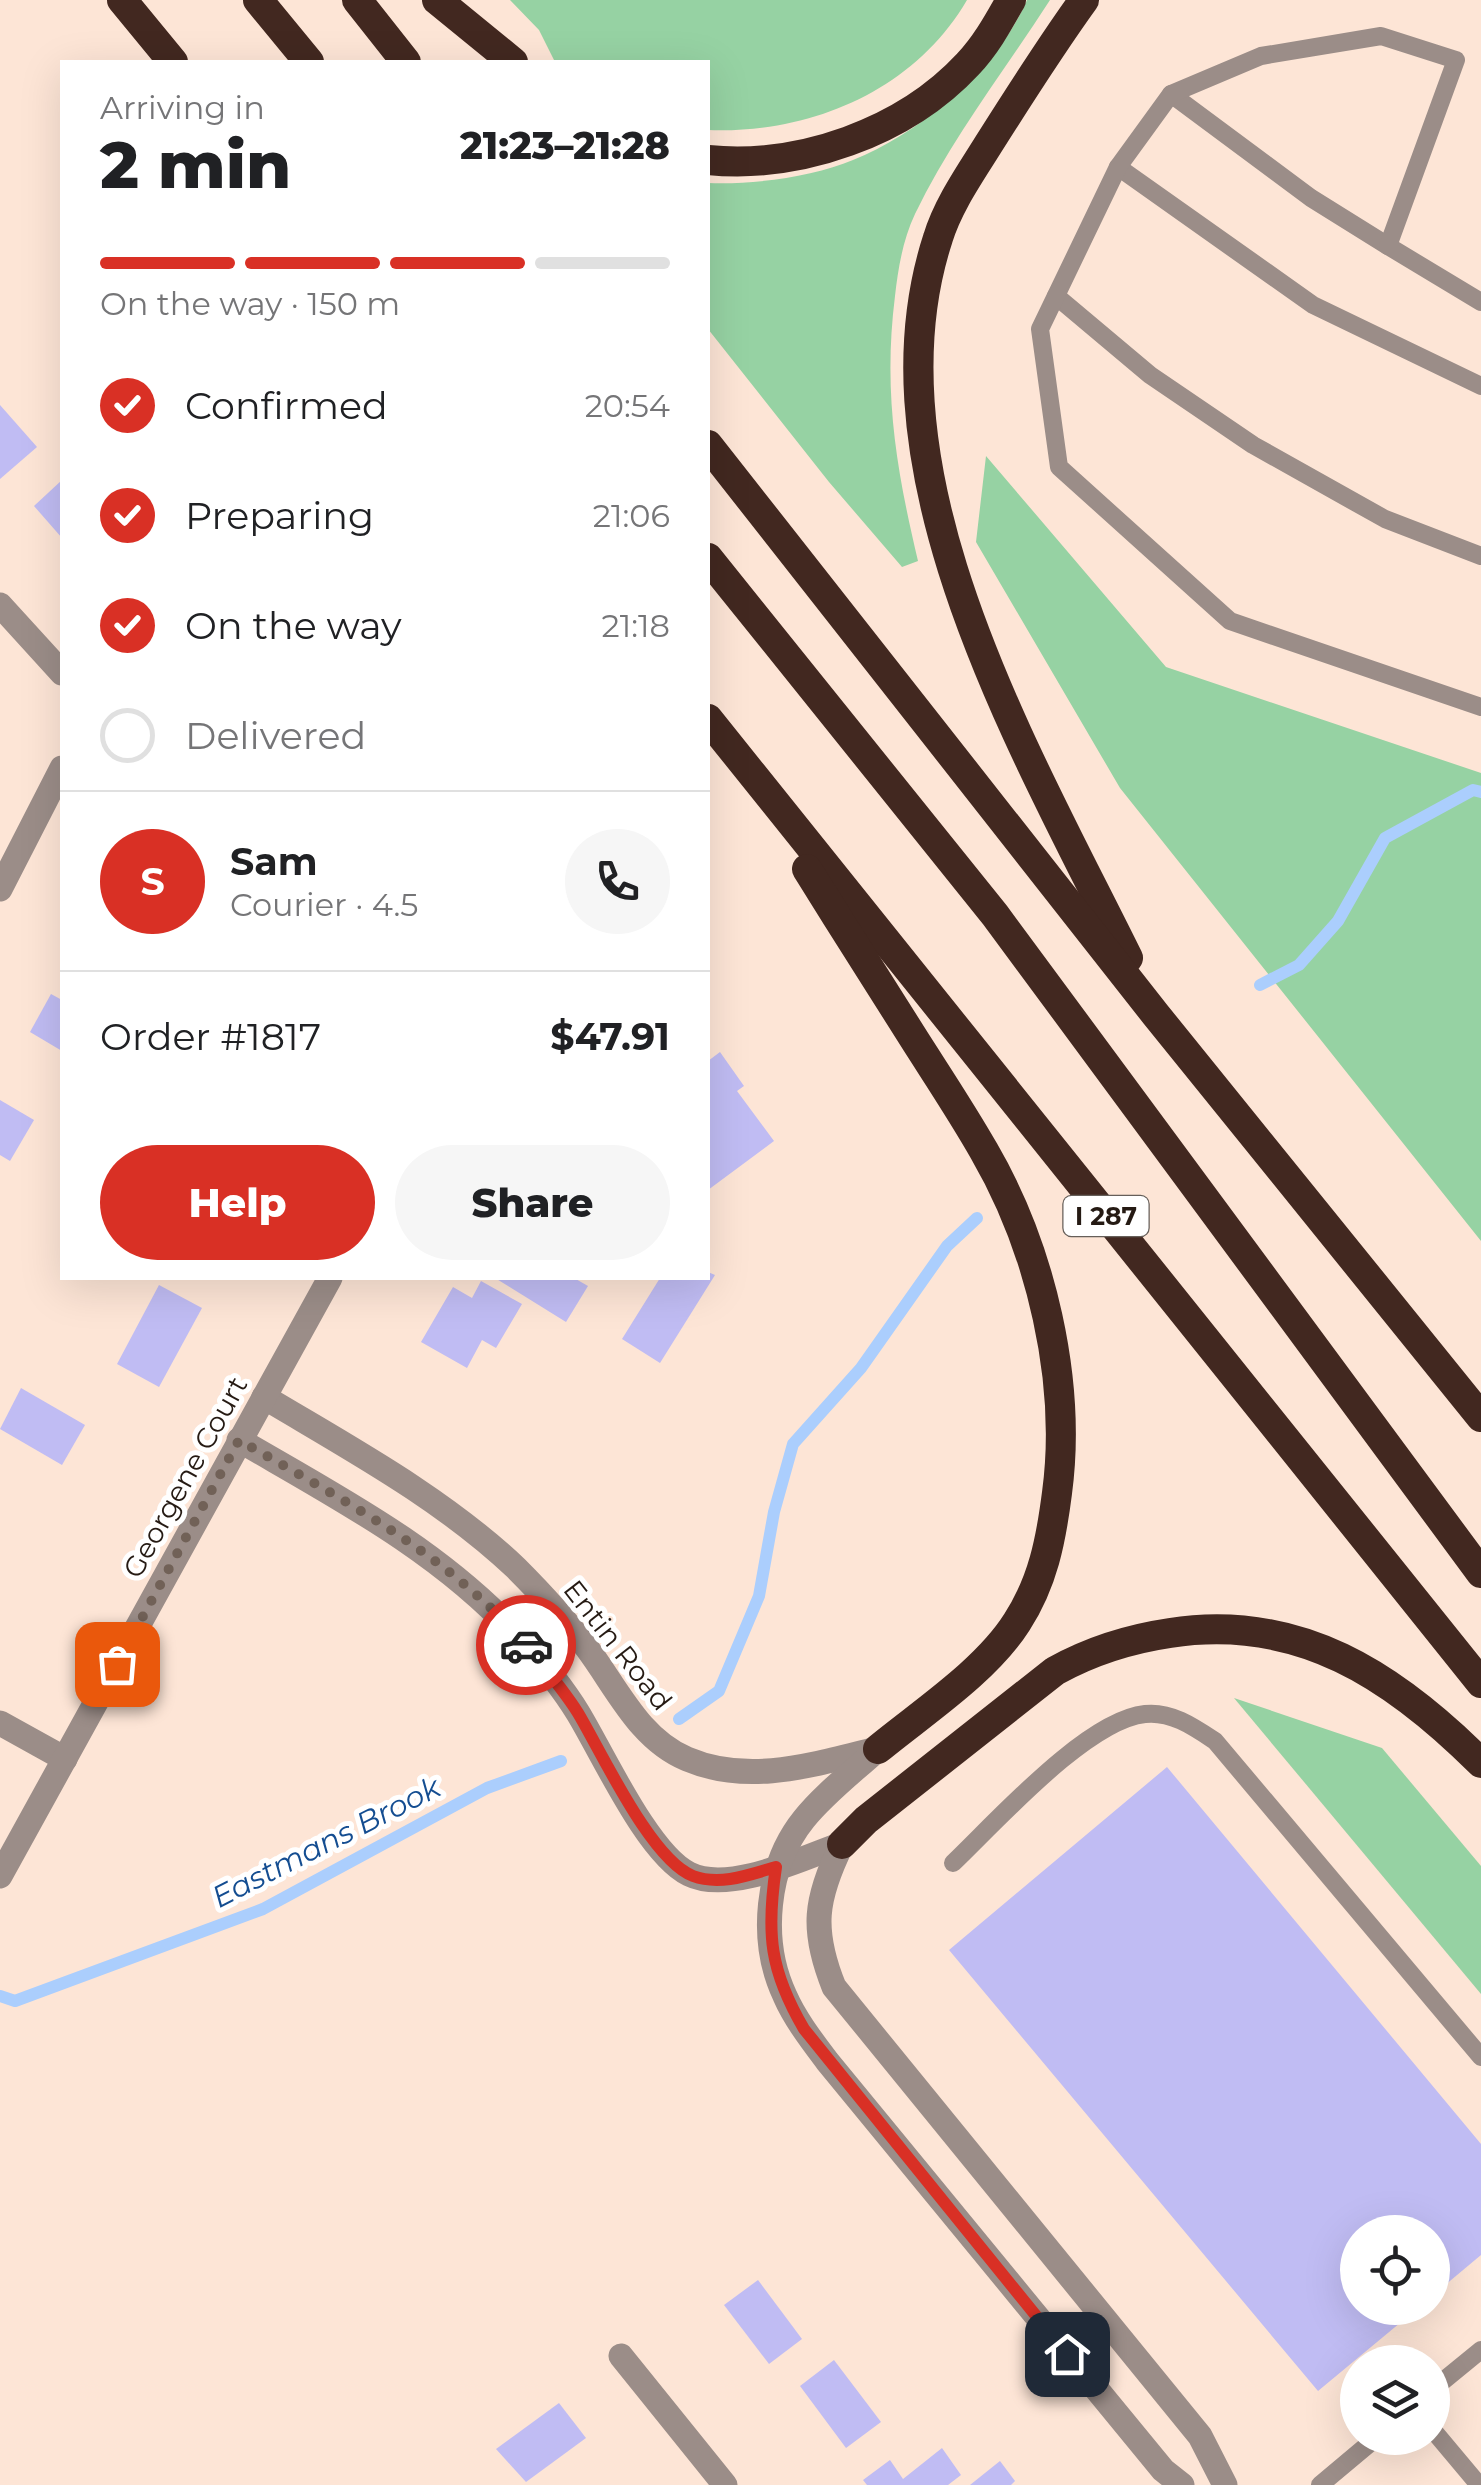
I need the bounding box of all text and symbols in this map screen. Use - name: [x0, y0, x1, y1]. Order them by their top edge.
- text: Arriving in: [100, 88, 265, 127]
- text: 21:23–21:28: [460, 122, 670, 169]
- text: 2 min: [100, 125, 291, 204]
- text: On the way · 150 m: [100, 284, 400, 323]
- icon: check: [100, 378, 155, 433]
- text: Confirmed: [185, 382, 388, 429]
- text: 20:54: [585, 386, 670, 425]
- icon: check: [100, 488, 155, 543]
- text: Preparing: [185, 492, 374, 539]
- text: 21:06: [593, 496, 670, 535]
- icon: check: [100, 598, 155, 653]
- text: On the way: [185, 602, 402, 649]
- text: 21:18: [602, 606, 670, 645]
- text: Delivered: [185, 712, 366, 759]
- button: phone: [565, 829, 670, 934]
- text: Sam: [230, 838, 318, 885]
- text: S: [140, 858, 165, 905]
- text: Courier · 4.5: [230, 885, 418, 924]
- text: Order #1817: [100, 1013, 321, 1060]
- text: $47.91: [550, 1013, 670, 1060]
- button: Help: [100, 1145, 375, 1260]
- button: Share: [395, 1145, 670, 1260]
- road number: I 287: [1064, 1196, 1148, 1236]
- street label: Georgene Court: [116, 1370, 254, 1584]
- street label: Entin Road: [557, 1573, 679, 1717]
- courier: [476, 1595, 576, 1695]
- icon: car: [499, 1618, 554, 1673]
- pin: [75, 1622, 160, 1707]
- icon: bag: [90, 1637, 145, 1692]
- water label: Eastmans Brook: [205, 1768, 448, 1916]
- map controls: [1340, 2215, 1450, 2455]
- button: locate: [1340, 2215, 1450, 2325]
- pin: [1025, 2312, 1110, 2397]
- icon: home: [1040, 2327, 1095, 2382]
- button: layers: [1340, 2345, 1450, 2455]

